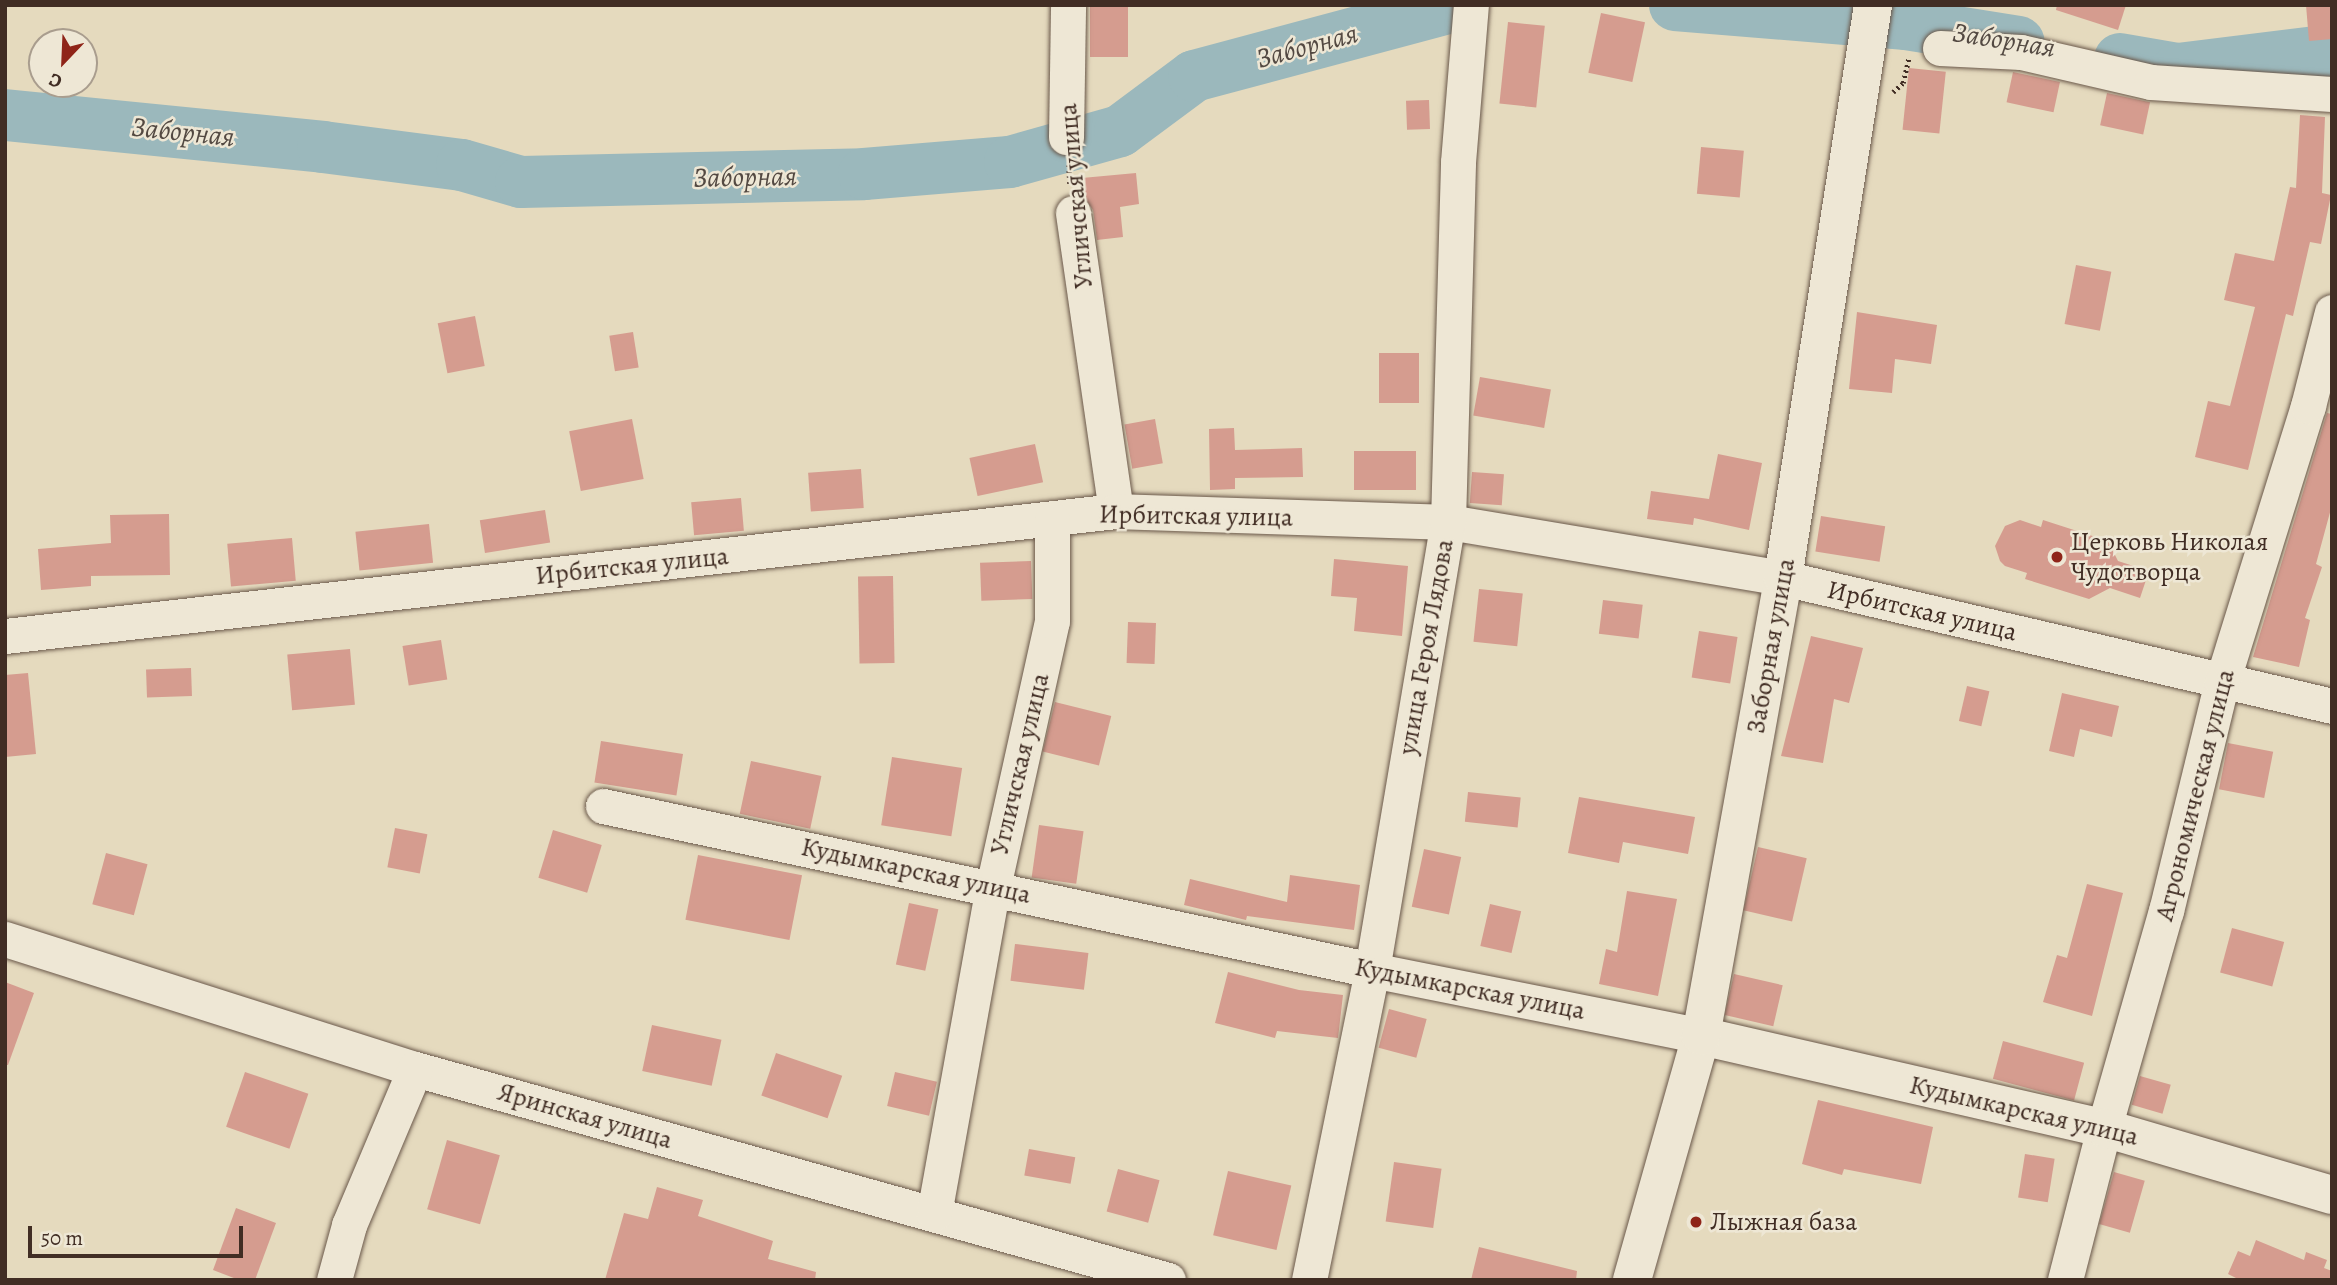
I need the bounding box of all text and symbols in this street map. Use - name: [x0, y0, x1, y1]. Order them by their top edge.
- water label: Заборная: [1950, 15, 2058, 65]
- water label: Заборная: [1253, 16, 1361, 76]
- north arrow: [28, 28, 98, 98]
- text: С: [45, 66, 66, 95]
- street label: Угличская улица: [1052, 102, 1100, 290]
- water label: Заборная: [130, 110, 236, 154]
- water label: Заборная: [693, 159, 797, 195]
- street label: Ирбитская улица: [1099, 499, 1293, 533]
- place label: Церковь Николая Чудотворца: [2071, 526, 2268, 588]
- street label: улица Героя Лядова: [1392, 537, 1460, 757]
- street label: Ирбитская улица: [534, 540, 730, 592]
- marker: Церковь Николая Чудотворца: [2049, 549, 2065, 565]
- street label: Заборная улица: [1740, 556, 1802, 736]
- street label: Ирбитская улица: [1824, 574, 2020, 648]
- street label: Агрономическая улица: [2149, 666, 2241, 924]
- street label: Угличская улица: [984, 670, 1056, 858]
- street label: Кудымкарская улица: [798, 831, 1034, 911]
- street label: Кудымкарская улица: [1352, 951, 1588, 1027]
- street label: Кудымкарская улица: [1906, 1069, 2142, 1153]
- street label: Яринская улица: [494, 1076, 676, 1156]
- place label: Лыжная база: [1710, 1206, 1857, 1238]
- scale bar: [32, 1212, 247, 1256]
- marker: Лыжная база: [1688, 1214, 1704, 1230]
- text: 50 m: [41, 1224, 83, 1252]

